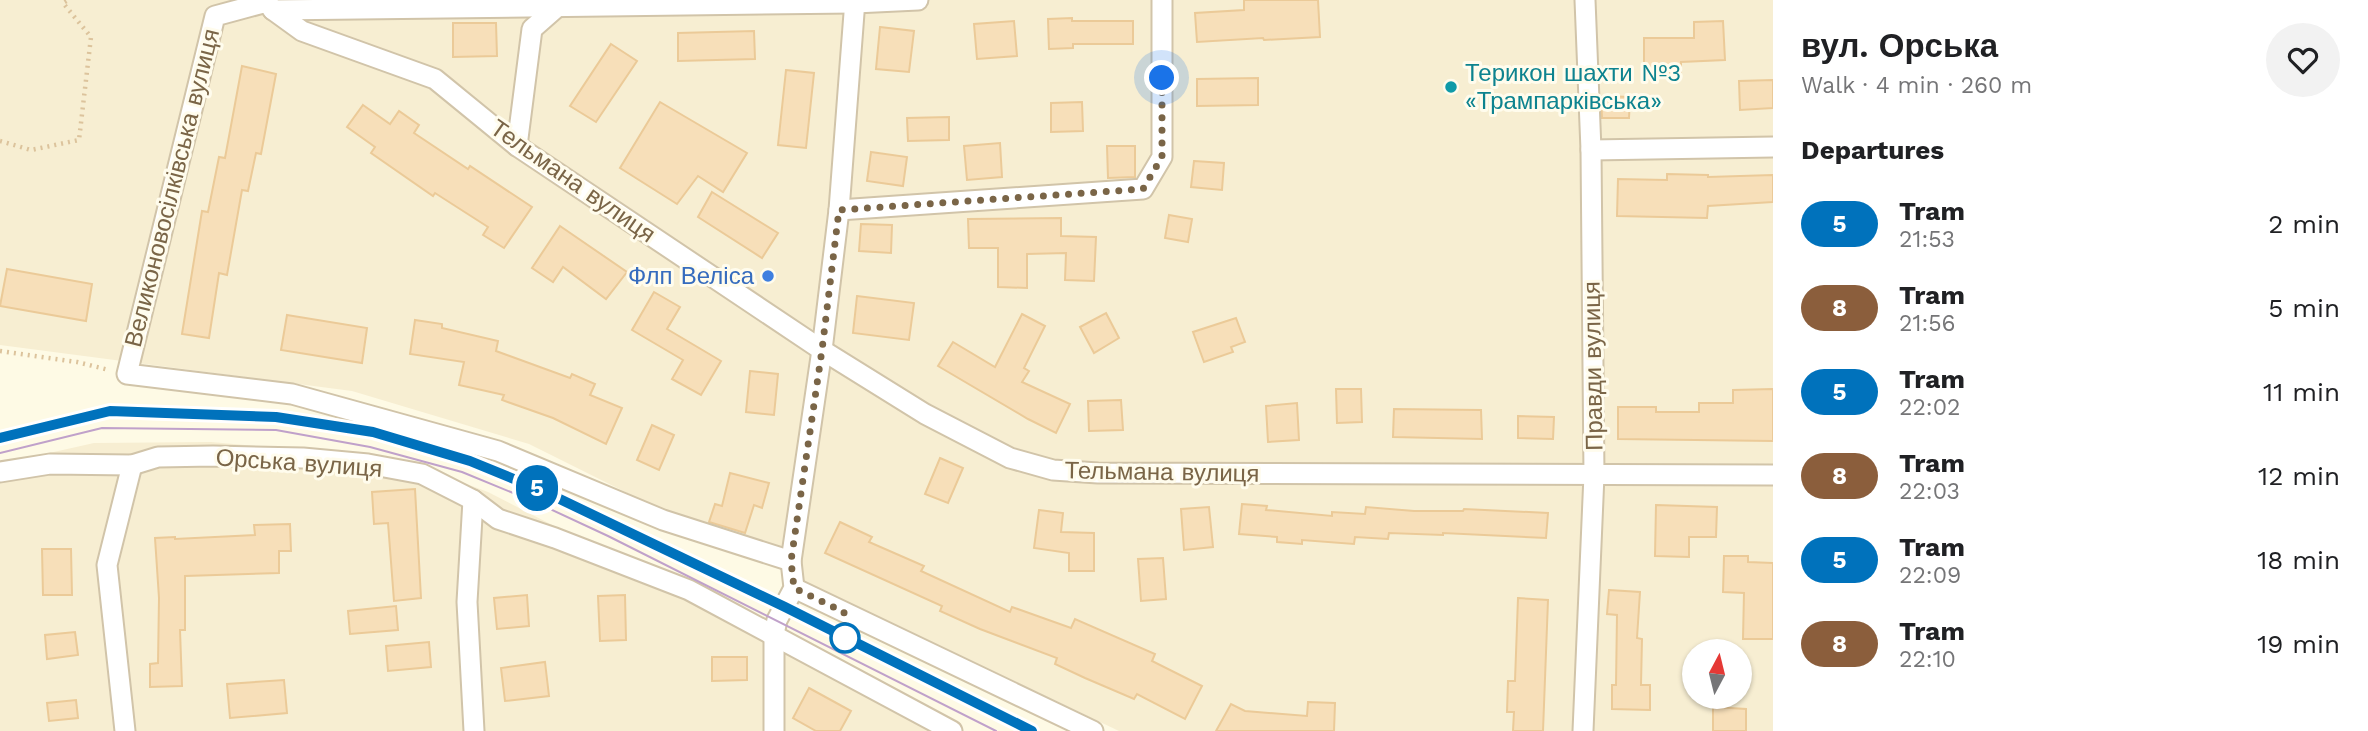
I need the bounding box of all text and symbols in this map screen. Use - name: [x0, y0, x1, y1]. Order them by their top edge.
- button: heart: [2266, 23, 2340, 97]
- street label: Великоновосілківська вулиця: [119, 26, 225, 350]
- text: вул. Орська: [1801, 26, 1998, 65]
- place label: Терикон шахти №3 «Трампарківська»: [1465, 59, 1681, 115]
- your location: [1144, 60, 1179, 95]
- text: Walk · 4 min · 260 m: [1801, 72, 2032, 99]
- marker: Терикон шахти №3 «Трампарківська»: [1443, 79, 1459, 95]
- street label: Тельмана вулиця: [485, 114, 661, 248]
- text: Departures: [1801, 135, 1944, 165]
- text: Tram: [1899, 196, 1965, 226]
- text: 2 min: [2268, 209, 2340, 239]
- text: 5: [1833, 210, 1847, 238]
- text: 21:53: [1899, 226, 1955, 253]
- place label: Флп Веліса: [628, 262, 755, 290]
- marker: Флп Веліса: [760, 268, 776, 284]
- text: Tram: [1899, 280, 1965, 310]
- street label: Правди вулиця: [1578, 281, 1608, 451]
- text: 5 min: [2268, 293, 2340, 323]
- text: 8: [1832, 294, 1847, 322]
- text: 21:56: [1899, 310, 1956, 337]
- text: Tram: [1899, 364, 1965, 394]
- text: 11 min: [2263, 377, 2340, 407]
- text: 5: [1833, 378, 1847, 406]
- text: 22:02: [1899, 394, 1960, 421]
- street label: Орська вулиця: [215, 443, 383, 483]
- text: Tram: [1899, 448, 1965, 478]
- street label: Тельмана вулиця: [1064, 456, 1260, 488]
- text: 12 min: [2258, 461, 2340, 491]
- text: 8: [1832, 462, 1847, 490]
- line badge: 5: [514, 465, 560, 511]
- text: 5: [530, 474, 544, 502]
- text: 22:03: [1899, 478, 1960, 505]
- text: Tram: [1899, 532, 1965, 562]
- text: 18 min: [2257, 545, 2340, 575]
- text: 5: [1833, 546, 1847, 574]
- text: 22:09: [1899, 562, 1961, 589]
- text: Tram: [1899, 616, 1965, 646]
- unlabelled marker: [830, 623, 860, 653]
- text: 19 min: [2257, 629, 2340, 659]
- text: 8: [1832, 630, 1847, 658]
- north arrow: [1682, 639, 1752, 709]
- map controls: [1682, 639, 1752, 709]
- text: 22:10: [1899, 646, 1956, 673]

